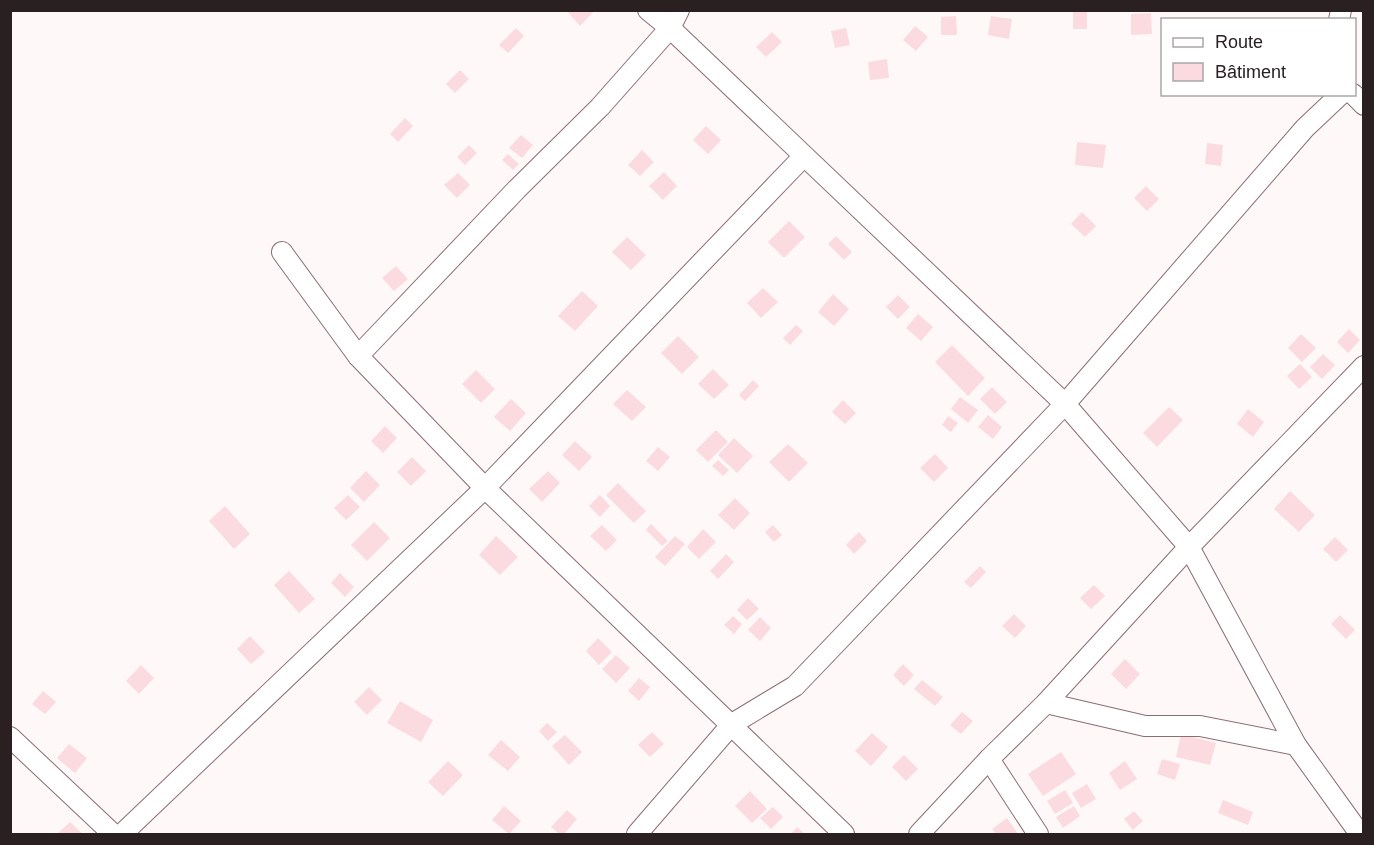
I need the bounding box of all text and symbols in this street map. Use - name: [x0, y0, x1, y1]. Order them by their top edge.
- legend: [1161, 18, 1356, 96]
- text: Route: [1215, 32, 1263, 52]
- text: Bâtiment: [1215, 62, 1286, 82]

